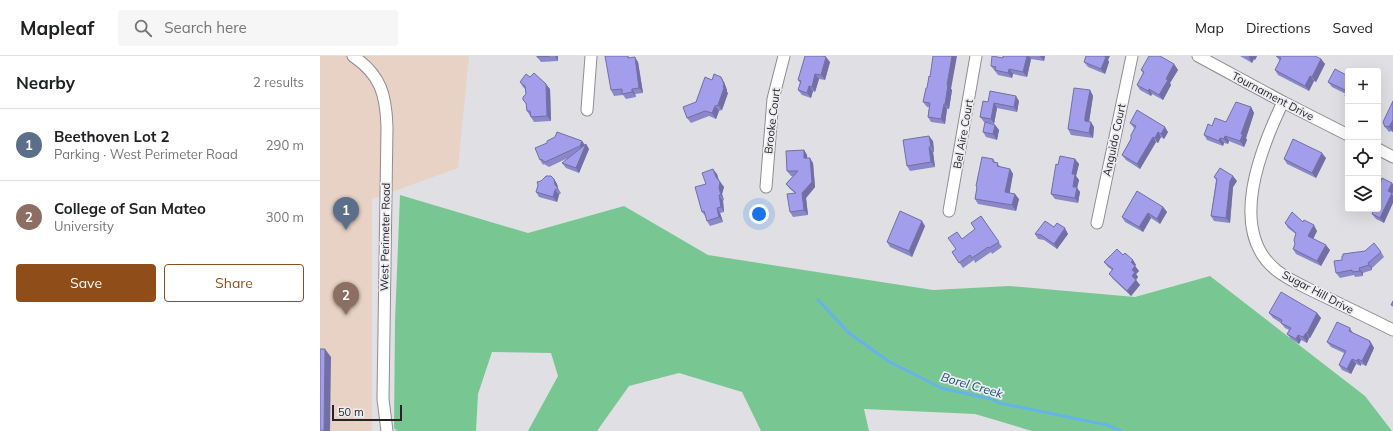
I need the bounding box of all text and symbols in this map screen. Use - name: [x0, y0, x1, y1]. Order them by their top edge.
- search box: [118, 10, 398, 46]
- text: Mapleaf: [20, 16, 94, 40]
- icon: search: [132, 17, 154, 39]
- text: Search here: [164, 18, 247, 37]
- text: Map: [1195, 19, 1224, 37]
- text: Directions: [1246, 19, 1311, 37]
- text: Saved: [1333, 19, 1373, 37]
- street label: Tournament Drive: [1230, 68, 1316, 124]
- map controls: [1345, 68, 1381, 212]
- button: +: [1345, 68, 1381, 104]
- text: Nearby: [16, 72, 75, 93]
- text: 2 results: [253, 74, 304, 90]
- street label: Brooke Court: [761, 87, 783, 155]
- street label: Bel Aire Court: [950, 98, 976, 170]
- street label: Anguido Court: [1099, 102, 1129, 178]
- button: −: [1345, 104, 1381, 140]
- text: Beethoven Lot 2: [54, 127, 170, 146]
- text: 1: [25, 137, 33, 153]
- text: 290 m: [266, 137, 304, 153]
- button: locate: [1345, 140, 1381, 176]
- text: Parking · West Perimeter Road: [54, 146, 238, 162]
- button: layers: [1345, 176, 1381, 212]
- street label: West Perimeter Road: [377, 183, 393, 291]
- pin: 1: [333, 197, 359, 230]
- text: College of San Mateo: [54, 199, 206, 218]
- your location: [749, 204, 769, 224]
- text: 2: [25, 209, 33, 225]
- text: 300 m: [266, 209, 304, 225]
- text: University: [54, 218, 114, 234]
- button: Save: [16, 264, 156, 302]
- button: Share: [164, 264, 304, 302]
- street label: Sugar Hill Drive: [1280, 267, 1356, 317]
- pin: 2: [333, 282, 359, 315]
- water label: Borel Creek: [939, 369, 1005, 401]
- scale bar: [332, 403, 402, 422]
- text: 50 m: [338, 405, 364, 419]

